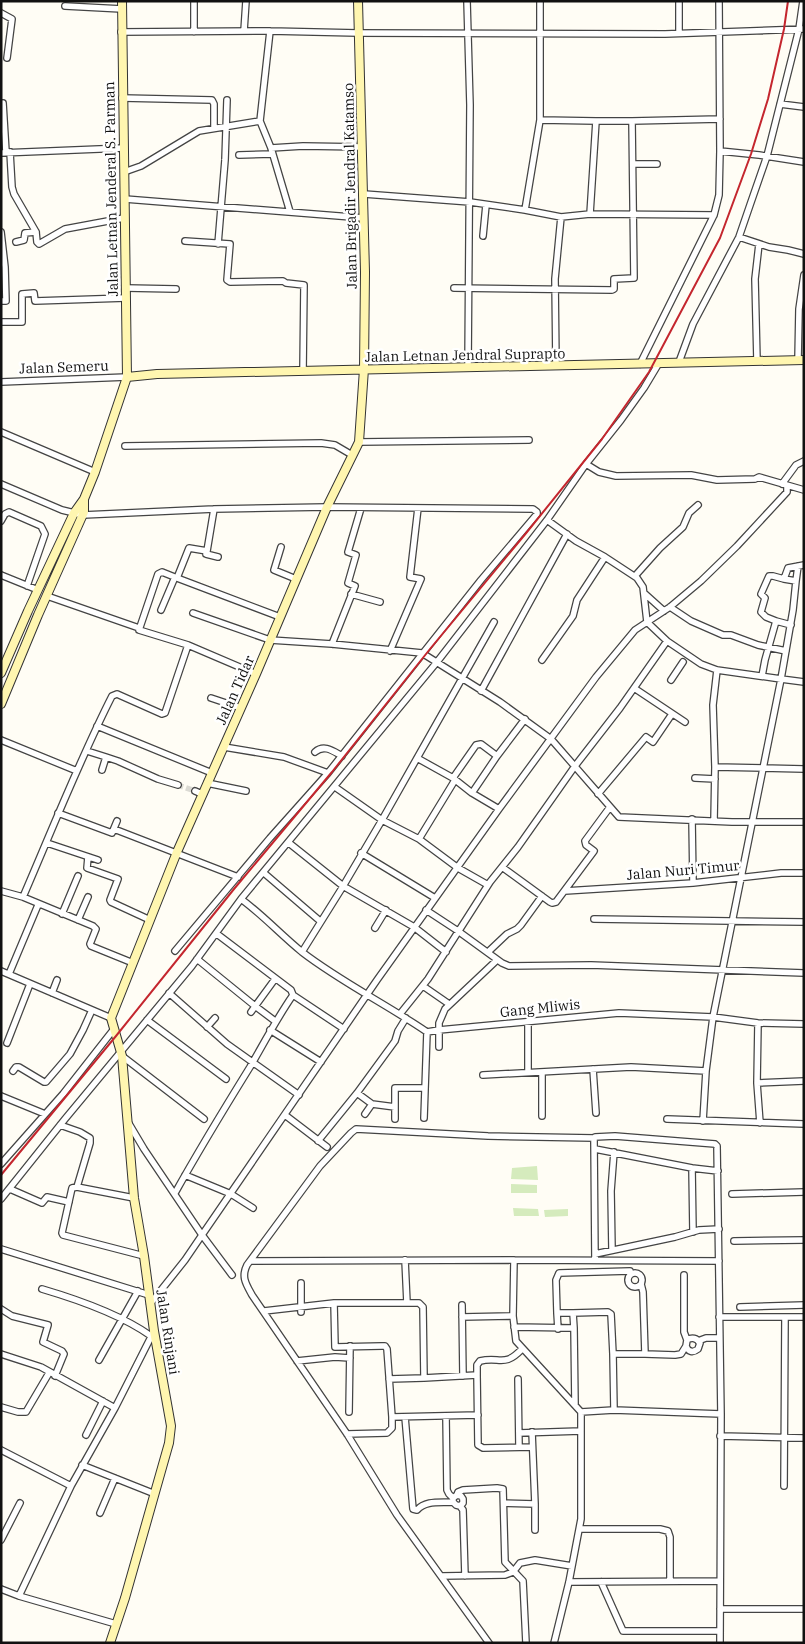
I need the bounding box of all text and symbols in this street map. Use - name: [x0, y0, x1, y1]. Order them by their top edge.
- street label: Jalan Letnan Jenderal S. Parman: [100, 81, 122, 297]
- street label: Jalan Brigadir Jendral Katamso: [339, 83, 361, 289]
- street label: Jalan Letnan Jendral Suprapto: [364, 344, 566, 366]
- street label: Jalan Semeru: [19, 356, 109, 378]
- street label: Jalan Tidar: [212, 652, 259, 727]
- street label: Jalan Nuri Timur: [626, 856, 741, 884]
- street label: Gang Mliwis: [499, 995, 581, 1021]
- street label: Jalan Rinjani: [152, 1288, 184, 1376]

